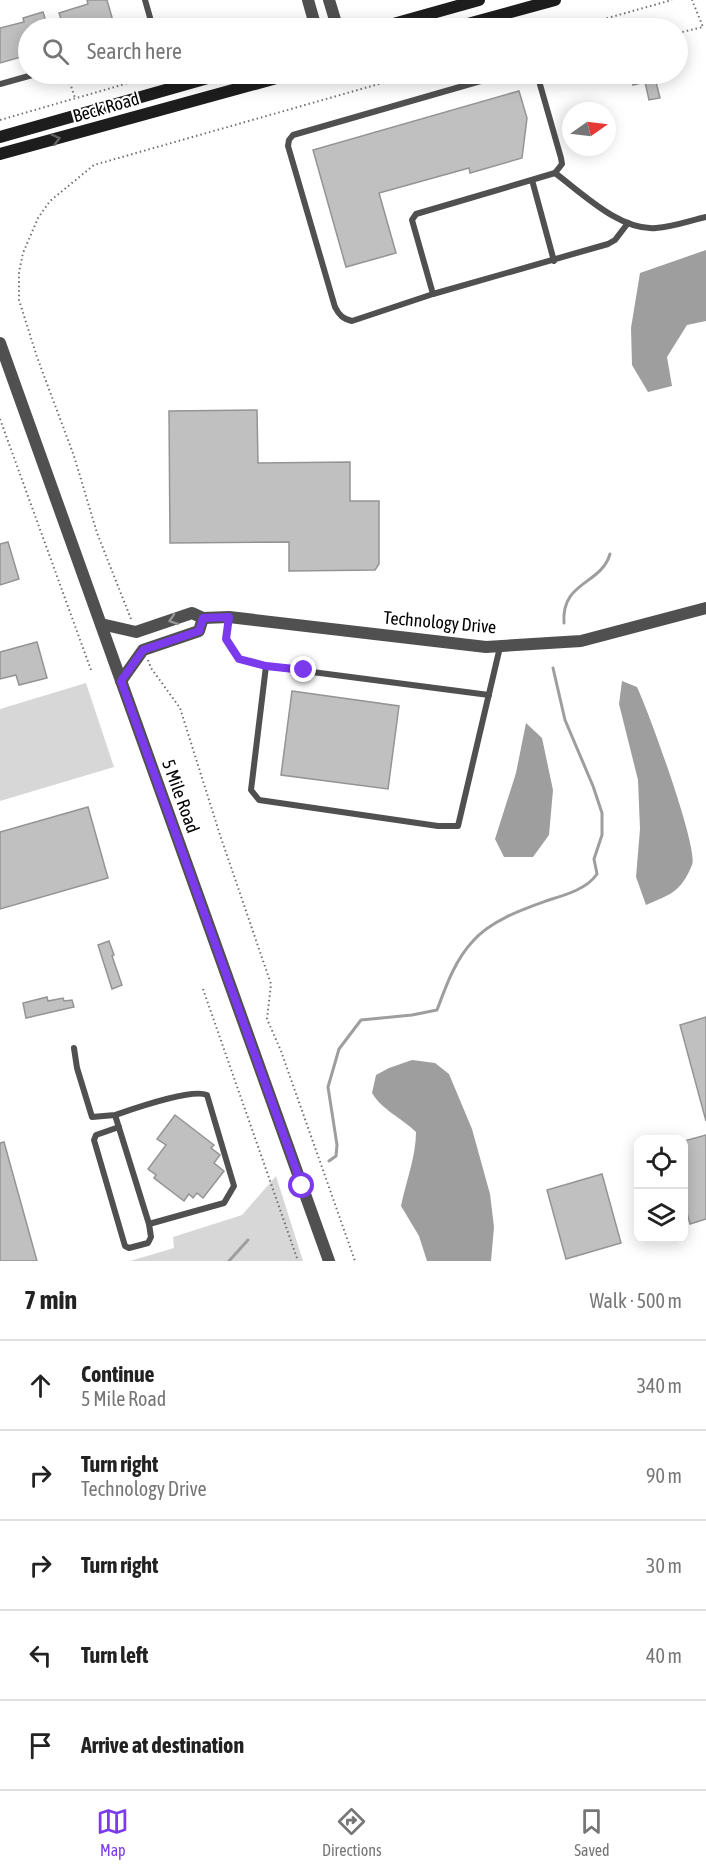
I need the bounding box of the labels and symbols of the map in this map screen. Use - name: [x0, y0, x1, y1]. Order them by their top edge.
- street label: Beck Road: [70, 88, 142, 126]
- north arrow: [562, 102, 616, 156]
- one-way arrow: [51, 134, 61, 146]
- street label: Technology Drive: [383, 607, 497, 637]
- one-way arrow: [168, 612, 179, 625]
- route end: [290, 656, 316, 682]
- street label: 5 Mile Road: [158, 756, 204, 836]
- route start: [288, 1172, 314, 1198]

